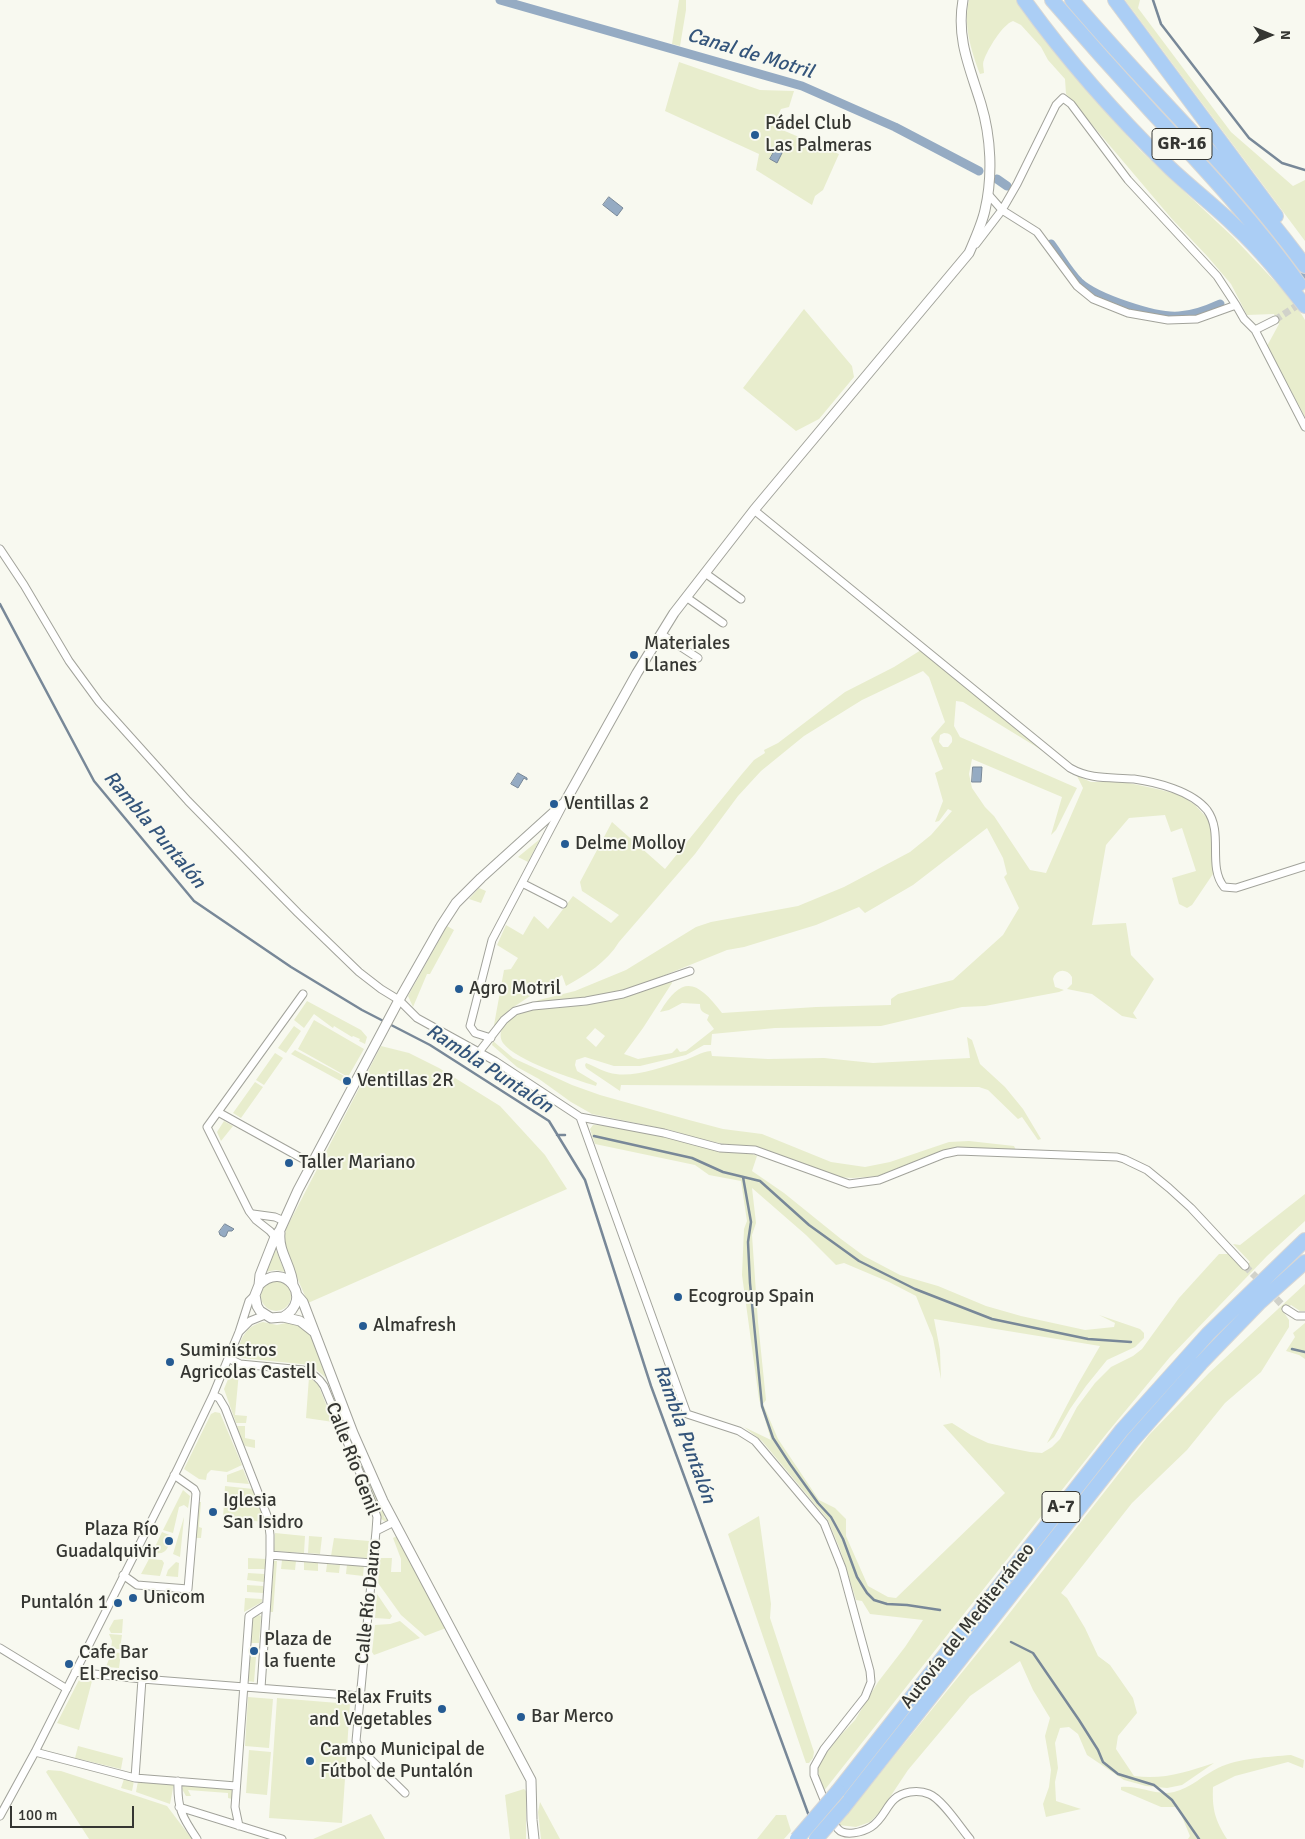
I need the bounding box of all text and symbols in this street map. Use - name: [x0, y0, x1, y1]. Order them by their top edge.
- north arrow: [1245, 10, 1295, 60]
- water label: Canal de Motril: [684, 23, 816, 85]
- text: N: [1277, 30, 1294, 40]
- place label: Pádel Club Las Palmeras: [765, 113, 872, 157]
- road number: GR-16: [1152, 128, 1212, 160]
- marker: Pádel Club Las Palmeras: [749, 129, 761, 141]
- place label: Materiales Llanes: [644, 633, 730, 677]
- marker: Materiales Llanes: [628, 649, 640, 661]
- water label: Rambla Puntalón: [98, 766, 210, 894]
- place label: Ventillas 2: [564, 793, 649, 815]
- marker: Ventillas 2: [548, 798, 560, 810]
- place label: Delme Molloy: [575, 833, 686, 855]
- marker: Delme Molloy: [559, 838, 571, 850]
- place label: Agro Motril: [469, 978, 561, 1000]
- marker: Agro Motril: [453, 983, 465, 995]
- water label: Rambla Puntalón: [421, 1019, 557, 1119]
- place label: Ventillas 2R: [357, 1070, 454, 1092]
- marker: Ventillas 2R: [341, 1075, 353, 1087]
- place label: Taller Mariano: [299, 1152, 415, 1174]
- marker: Taller Mariano: [283, 1157, 295, 1169]
- place label: Ecogroup Spain: [688, 1286, 814, 1308]
- marker: Ecogroup Spain: [672, 1291, 684, 1303]
- place label: Almafresh: [373, 1315, 456, 1337]
- marker: Almafresh: [357, 1320, 369, 1332]
- place label: Suministros Agricolas Castell: [180, 1340, 317, 1384]
- marker: Suministros Agricolas Castell: [164, 1356, 176, 1368]
- water label: Rambla Puntalón: [648, 1361, 720, 1507]
- street label: Calle Río Genil: [320, 1399, 384, 1519]
- place label: Iglesia San Isidro: [223, 1490, 303, 1534]
- road number: A-7: [1042, 1491, 1080, 1522]
- marker: Iglesia San Isidro: [207, 1506, 219, 1518]
- place label: Plaza Río Guadalquivir: [56, 1519, 159, 1563]
- marker: Plaza Río Guadalquivir: [163, 1535, 175, 1547]
- street label: Calle Río Dauro: [351, 1539, 387, 1665]
- street label: Autovía del Mediterráneo: [896, 1539, 1040, 1713]
- place label: Unicom: [143, 1587, 205, 1609]
- place label: Puntalón 1: [20, 1592, 108, 1614]
- marker: Unicom: [127, 1592, 139, 1604]
- marker: Puntalón 1: [112, 1597, 124, 1609]
- place label: Plaza de la fuente: [264, 1629, 336, 1673]
- place label: Cafe Bar El Preciso: [79, 1642, 159, 1686]
- marker: Plaza de la fuente: [248, 1645, 260, 1657]
- marker: Cafe Bar El Preciso: [63, 1658, 75, 1670]
- place label: Relax Fruits and Vegetables: [309, 1687, 432, 1731]
- marker: Relax Fruits and Vegetables: [436, 1703, 448, 1715]
- place label: Bar Merco: [531, 1706, 614, 1728]
- marker: Bar Merco: [515, 1711, 527, 1723]
- place label: Campo Municipal de Fútbol de Puntalón: [320, 1739, 485, 1783]
- marker: Campo Municipal de Fútbol de Puntalón: [304, 1755, 316, 1767]
- scale bar: [12, 1796, 136, 1828]
- text: 100 m: [18, 1806, 58, 1824]

